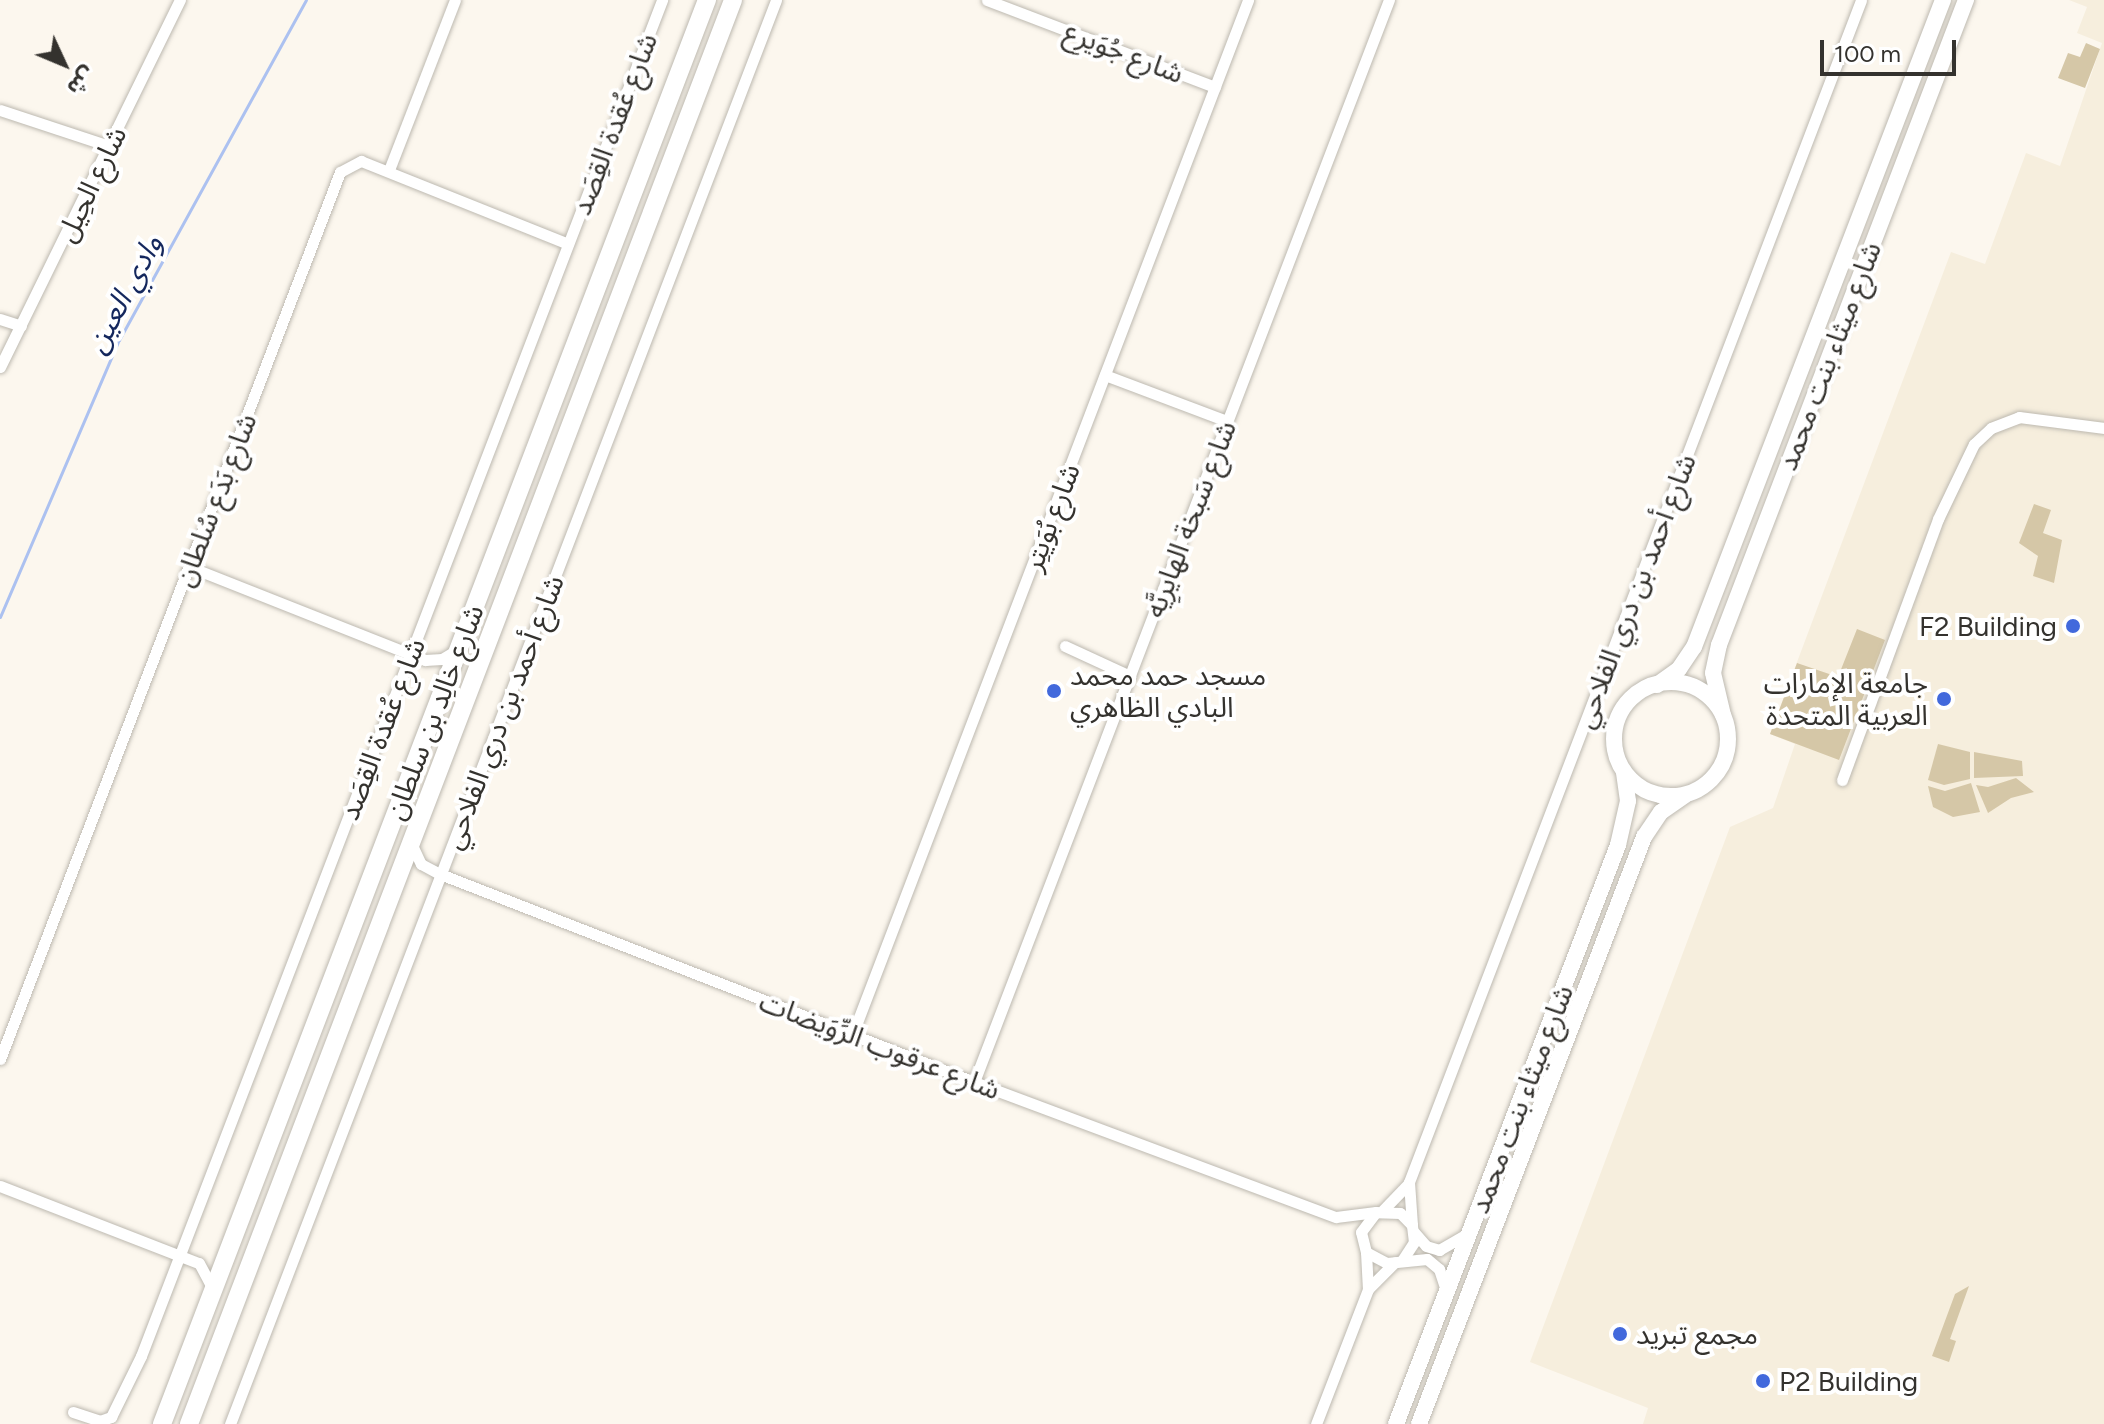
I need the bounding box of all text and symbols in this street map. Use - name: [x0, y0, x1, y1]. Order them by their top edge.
- street label: شارع جُوَيرِع: [1060, 14, 1188, 90]
- north arrow: [24, 24, 104, 104]
- scale bar: [1824, 24, 1960, 74]
- street label: شارع عُقدة القِصَد: [564, 28, 664, 220]
- text: 100 m: [1834, 39, 1901, 68]
- text: ش: [61, 61, 102, 101]
- street label: شارع الحِيل: [49, 121, 133, 247]
- water label: وادي العين: [78, 229, 170, 359]
- street label: شارع ميثاء بنت محمد: [1770, 237, 1888, 475]
- street label: شارع بَدَع سُلطان: [167, 409, 263, 591]
- street label: شارع سَبخة الهايرِيَّه: [1137, 416, 1243, 622]
- street label: شارع أحمد بن دري الفلاحي: [1567, 449, 1703, 733]
- street label: شارع بُوَيتِر: [1015, 459, 1087, 575]
- street label: شارع أحمد بن دري الفلاحي: [435, 570, 571, 854]
- street label: شارع خالِد بن سلطان: [378, 600, 490, 824]
- place label: F2 Building: [1919, 609, 2057, 643]
- marker: F2 Building: [2064, 617, 2082, 635]
- street label: شارع عُقدة القِصَد: [332, 633, 432, 825]
- place label: مسجد حمد محمد البادي الظاهري: [1070, 658, 1266, 724]
- place label: جامعة الإمارات العربية المتحدة: [1764, 666, 1928, 732]
- marker: مسجد حمد محمد البادي الظاهري: [1045, 682, 1063, 700]
- marker: جامعة الإمارات العربية المتحدة: [1935, 690, 1953, 708]
- street label: شارع ميثاء بنت محمد: [1462, 980, 1580, 1218]
- street label: شارع عرقوب الرِّوَيضات: [755, 984, 1005, 1106]
- place label: مجمع تبريد: [1636, 1317, 1758, 1351]
- marker: مجمع تبريد: [1611, 1325, 1629, 1343]
- place label: P2 Building: [1779, 1364, 1918, 1398]
- marker: P2 Building: [1754, 1372, 1772, 1390]

